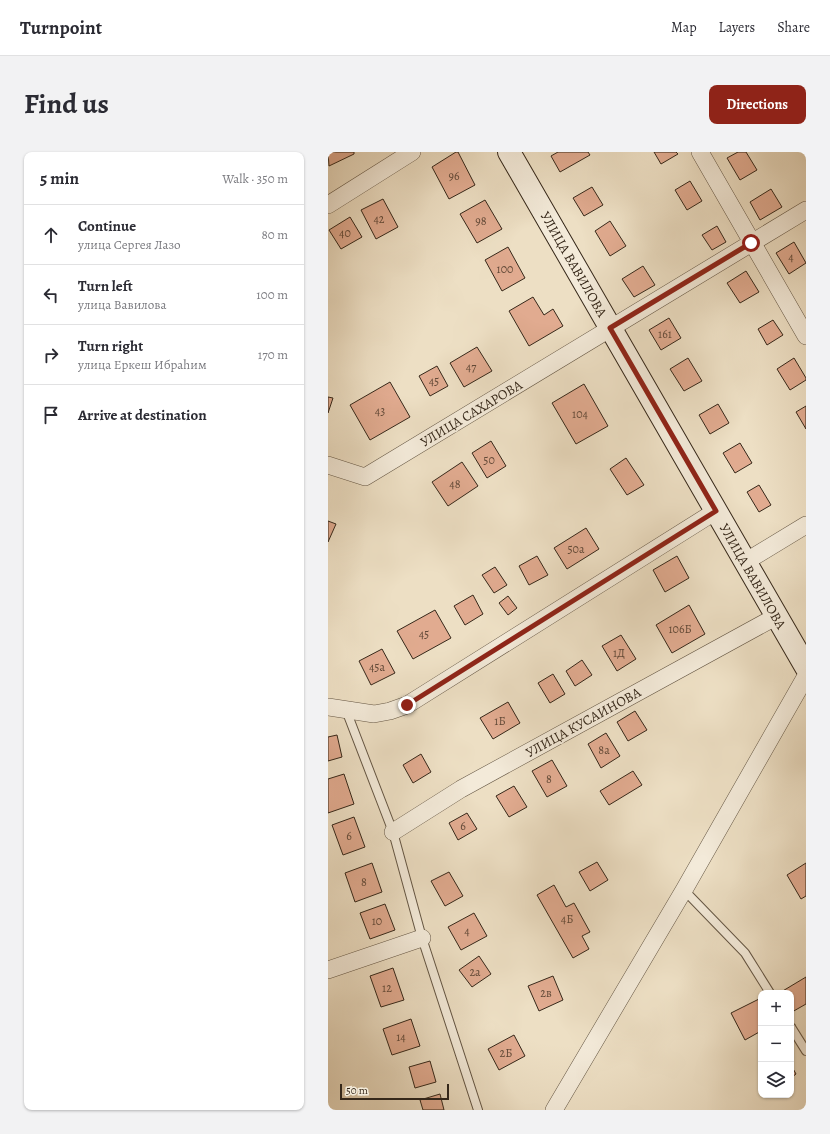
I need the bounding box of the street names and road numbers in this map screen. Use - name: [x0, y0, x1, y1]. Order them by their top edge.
- street label: УЛИЦА ВАВИЛОВА: [536, 208, 612, 321]
- street label: УЛИЦА САХАРОВА: [417, 375, 527, 451]
- street label: УЛИЦА ВАВИЛОВА: [715, 520, 791, 633]
- street label: УЛИЦА КУСАИНОВА: [522, 682, 645, 762]

